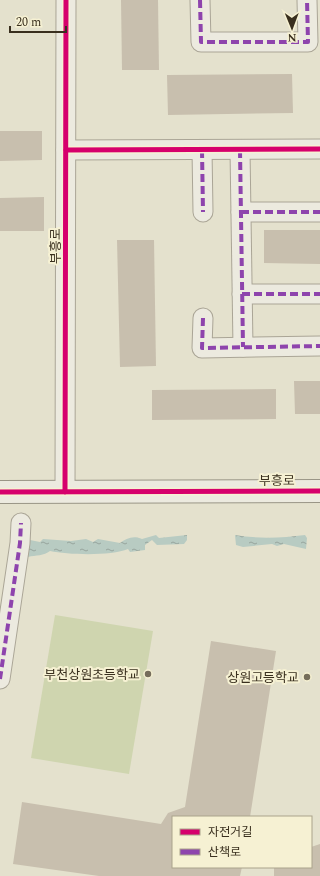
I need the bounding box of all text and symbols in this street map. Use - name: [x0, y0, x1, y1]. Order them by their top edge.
- scale bar: [10, 8, 66, 34]
- north arrow: [272, 8, 312, 48]
- text: 20 m: [16, 13, 41, 32]
- text: N: [288, 29, 297, 46]
- street label: 부흥로: [46, 228, 66, 264]
- street label: 부흥로: [259, 471, 295, 491]
- place label: 부천상원초등학교: [44, 665, 140, 685]
- place label: 상원고등학교: [227, 668, 299, 688]
- marker: 부천상원초등학교: [143, 669, 153, 679]
- marker: 상원고등학교: [302, 672, 312, 682]
- legend: [172, 816, 312, 868]
- text: 자전거길: [208, 823, 252, 842]
- text: 산책로: [208, 843, 241, 862]

